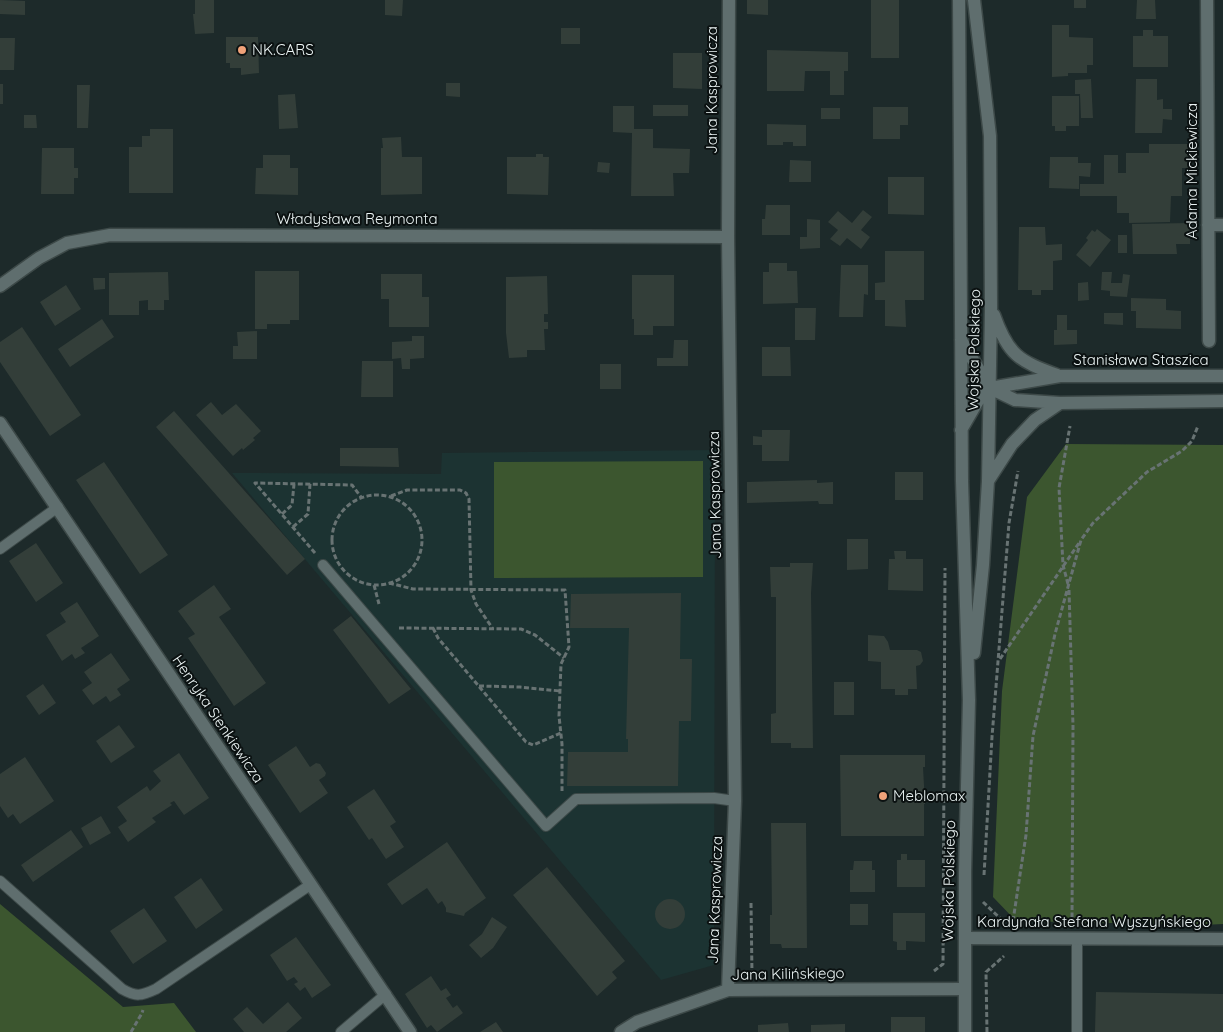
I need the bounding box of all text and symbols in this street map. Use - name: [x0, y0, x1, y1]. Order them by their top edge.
- street label: Jana Kasprowicza: [702, 26, 721, 154]
- place label: NK.CARS: [252, 40, 314, 59]
- marker: NK.CARS: [236, 44, 248, 56]
- street label: Adama Mickiewicza: [1182, 103, 1201, 239]
- street label: Władysława Reymonta: [276, 209, 438, 228]
- street label: Wojska Polskiego: [963, 289, 984, 411]
- street label: Stanisława Staszica: [1073, 350, 1209, 369]
- street label: Jana Kasprowicza: [704, 431, 725, 559]
- street label: Henryka Sienkiewicza: [168, 651, 268, 786]
- place label: Meblomax: [893, 786, 965, 805]
- marker: Meblomax: [877, 790, 889, 802]
- street label: Wojska Polskiego: [938, 820, 959, 942]
- street label: Jana Kasprowicza: [703, 836, 726, 964]
- street label: Kardynała Stefana Wyszyńskiego: [977, 912, 1211, 931]
- street label: Jana Kilińskiego: [731, 963, 845, 984]

